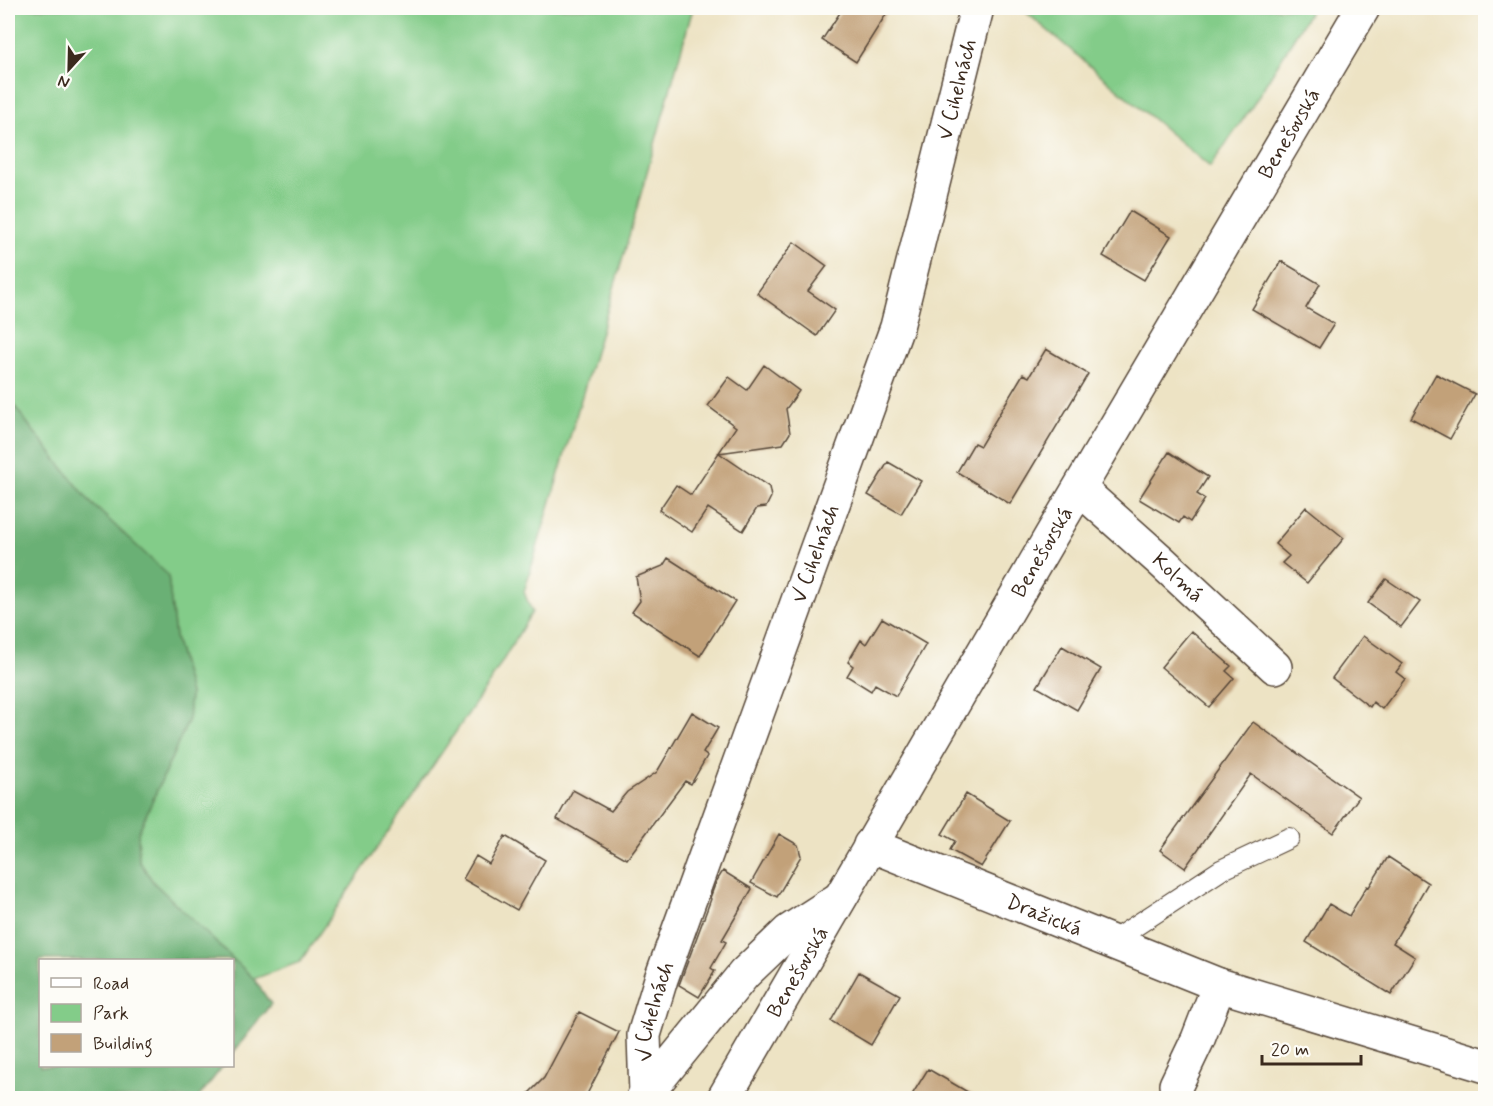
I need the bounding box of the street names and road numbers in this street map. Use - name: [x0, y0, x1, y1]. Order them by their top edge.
- street label: V Cihelnách: [931, 36, 984, 143]
- street label: Benešovská: [1252, 83, 1328, 184]
- street label: V Cihelnách: [785, 501, 847, 607]
- street label: Benešovská: [1005, 502, 1080, 603]
- street label: Kolmá: [1146, 547, 1210, 609]
- street label: Dražická: [1002, 888, 1086, 944]
- street label: Benešovská: [761, 922, 836, 1023]
- street label: V Cihelnách: [631, 958, 681, 1062]

